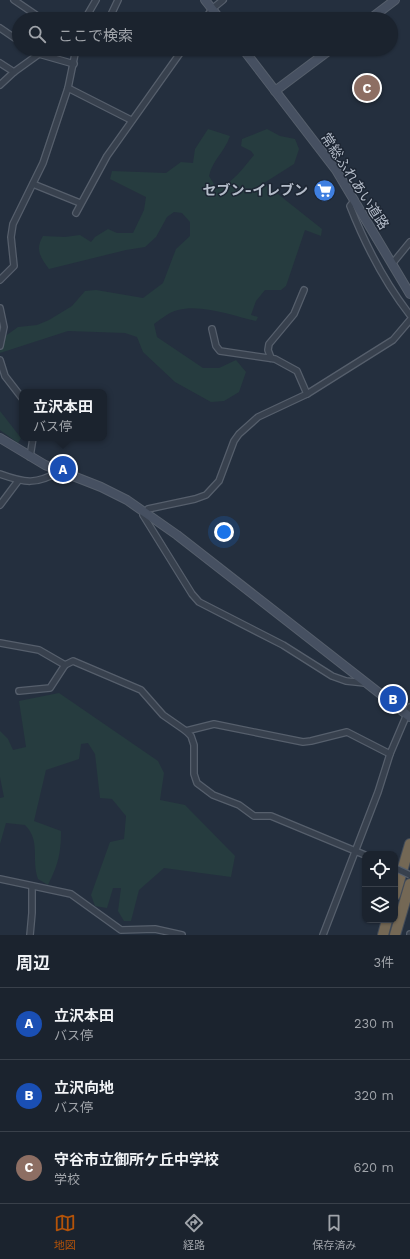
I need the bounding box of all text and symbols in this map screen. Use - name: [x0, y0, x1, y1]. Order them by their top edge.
- search box: [12, 12, 398, 56]
- icon: search: [26, 23, 48, 45]
- text: ここで検索: [58, 27, 133, 45]
- pin: C: [354, 73, 380, 103]
- street label: 常総ふれあい道路: [318, 130, 392, 232]
- supermarket icon: セブン-イレブン: [311, 177, 337, 203]
- place label: セブン-イレブン: [203, 182, 308, 198]
- popup: [19, 389, 107, 441]
- text: 立沢本田: [33, 398, 93, 416]
- text: バス停: [33, 419, 72, 434]
- pin: A: [50, 454, 76, 484]
- your location: [214, 522, 234, 542]
- pin: B: [380, 684, 406, 714]
- map controls: [362, 851, 398, 923]
- button: locate: [362, 851, 398, 887]
- button: layers: [362, 887, 398, 923]
- text: 周辺: [16, 953, 50, 973]
- text: 3件: [373, 955, 394, 970]
- text: 立沢本田: [54, 1007, 114, 1025]
- text: A: [25, 1016, 33, 1031]
- text: 230 m: [354, 1016, 394, 1031]
- text: バス停: [54, 1028, 93, 1043]
- text: 立沢向地: [54, 1079, 114, 1097]
- text: B: [25, 1088, 33, 1103]
- text: 320 m: [354, 1088, 394, 1103]
- text: バス停: [54, 1100, 93, 1115]
- text: 守谷市立御所ケ丘中学校: [54, 1151, 219, 1169]
- text: C: [25, 1160, 33, 1175]
- text: 620 m: [354, 1160, 394, 1175]
- text: 学校: [54, 1172, 80, 1187]
- tab: 地図: [54, 1212, 76, 1252]
- tab: 経路: [183, 1212, 205, 1252]
- tab: 保存済み: [312, 1212, 356, 1252]

